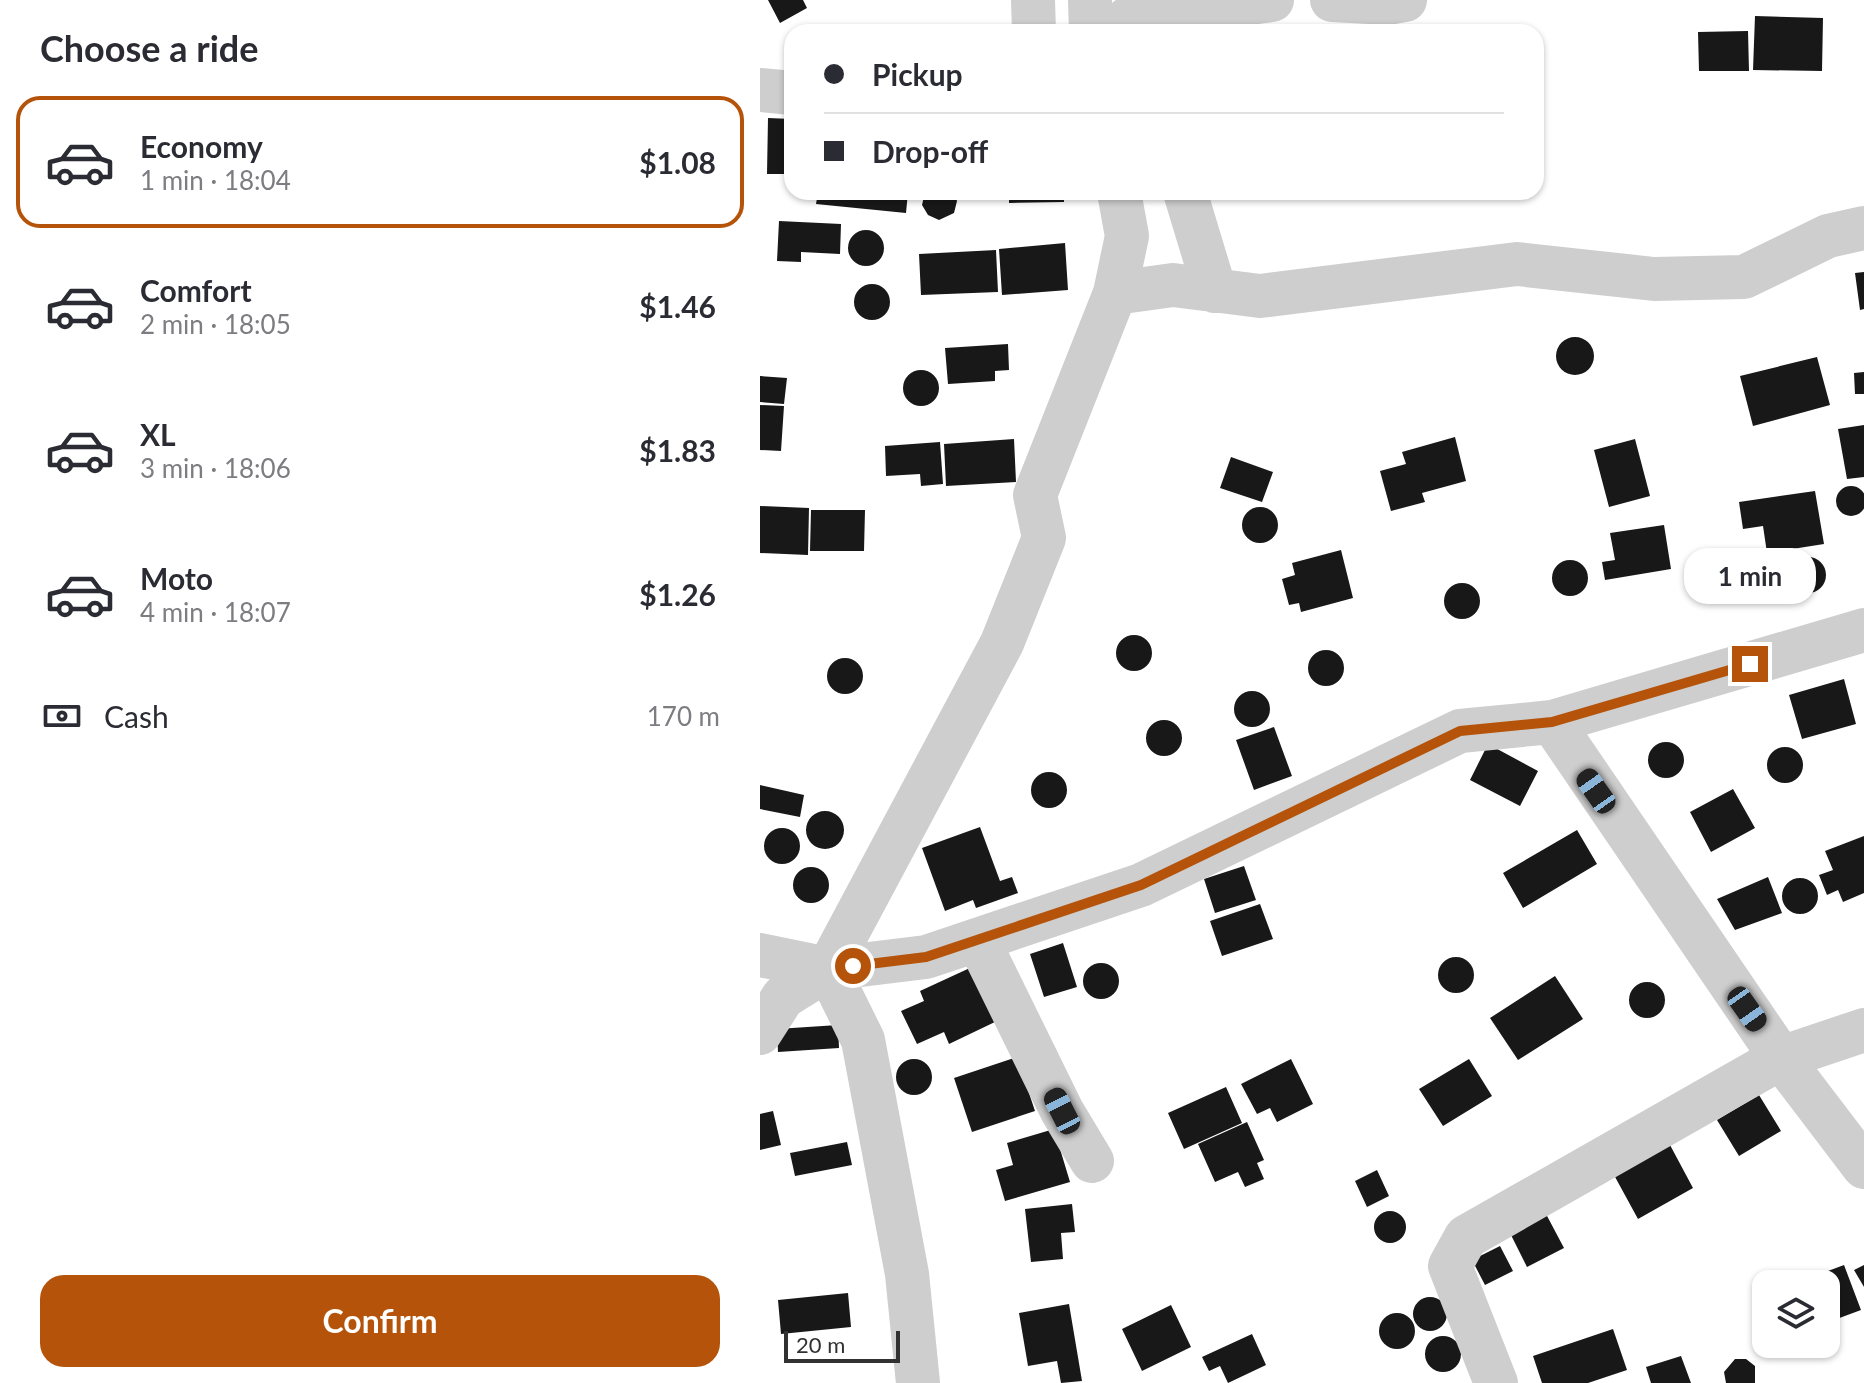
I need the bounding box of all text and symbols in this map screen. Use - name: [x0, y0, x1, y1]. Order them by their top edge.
- text: Choose a ride: [40, 26, 259, 70]
- text: Pickup: [872, 56, 963, 92]
- icon: car: [44, 126, 116, 198]
- text: Economy: [140, 128, 263, 164]
- text: Drop-off: [872, 133, 988, 169]
- text: $1.08: [639, 144, 716, 180]
- text: 1 min · 18:04: [140, 164, 291, 196]
- icon: car: [44, 270, 116, 342]
- text: Comfort: [140, 272, 252, 308]
- text: $1.46: [639, 288, 716, 324]
- text: 2 min · 18:05: [140, 308, 291, 340]
- icon: car: [44, 414, 116, 486]
- text: XL: [140, 416, 176, 452]
- text: $1.83: [639, 432, 716, 468]
- text: 3 min · 18:06: [140, 452, 291, 484]
- callout: 1 min: [1684, 548, 1816, 604]
- icon: car: [44, 558, 116, 630]
- text: Moto: [140, 560, 213, 596]
- text: 1 min: [1718, 560, 1782, 592]
- text: $1.26: [639, 576, 716, 612]
- text: 4 min · 18:07: [140, 596, 291, 628]
- route end: [1732, 646, 1768, 682]
- icon: cash: [40, 694, 84, 738]
- text: Cash: [104, 698, 169, 734]
- text: 170 m: [647, 700, 720, 732]
- car: [1572, 764, 1620, 818]
- route start: [835, 948, 871, 984]
- car: [1723, 982, 1771, 1036]
- car: [1040, 1084, 1084, 1138]
- map controls: [1752, 1270, 1840, 1358]
- button: layers: [1752, 1270, 1840, 1358]
- button: Confirm: [40, 1275, 720, 1367]
- scale bar: [784, 1327, 900, 1363]
- text: 20 m: [796, 1331, 845, 1358]

